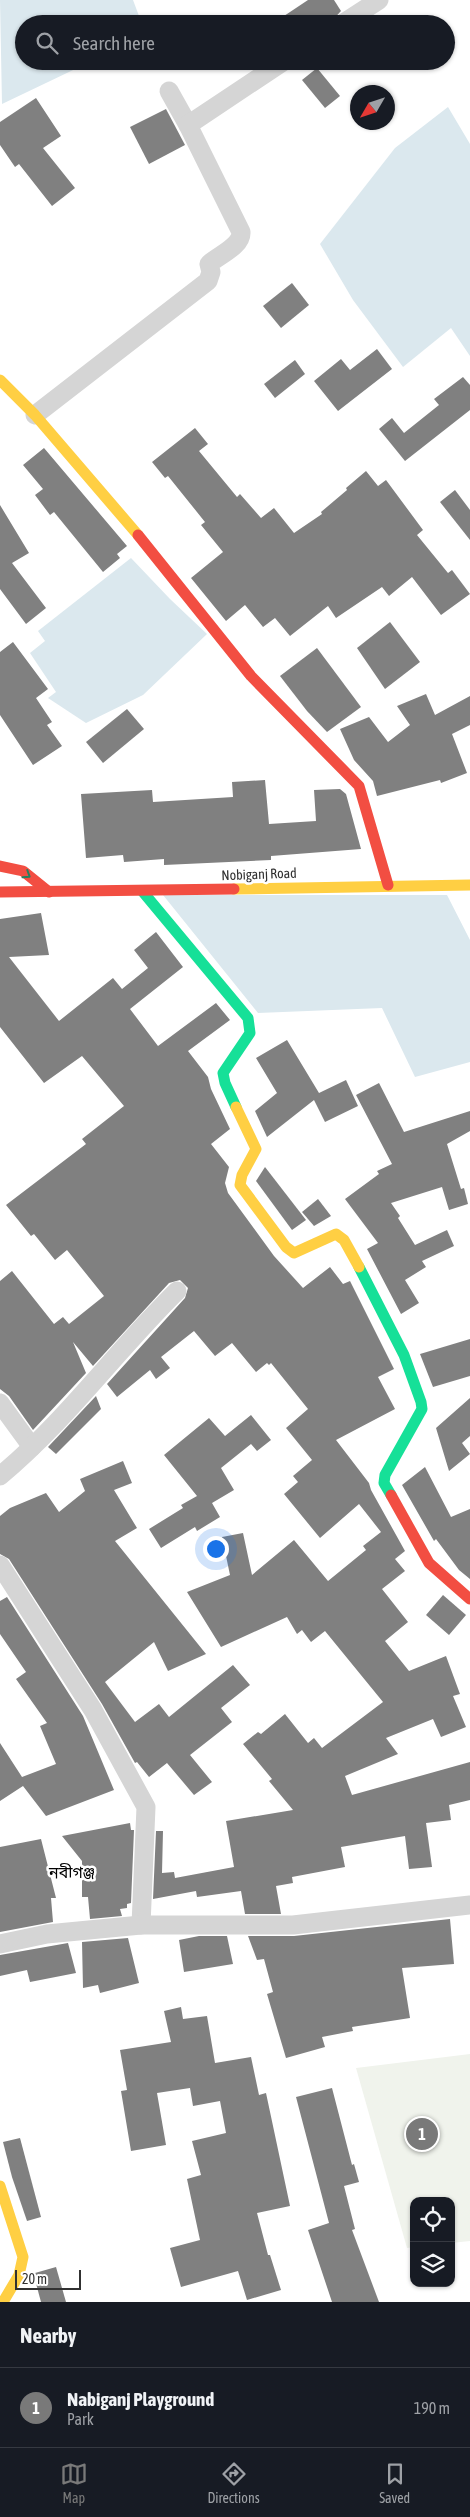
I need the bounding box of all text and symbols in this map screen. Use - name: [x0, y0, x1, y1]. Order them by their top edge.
- search box: [15, 15, 455, 70]
- icon: search: [33, 29, 61, 57]
- text: Search here: [73, 32, 155, 54]
- north arrow: [350, 85, 395, 130]
- street label: Nobiganj Road: [221, 865, 297, 883]
- one-way arrow: [21, 869, 30, 879]
- your location: [203, 1536, 229, 1562]
- district label: নবীগঞ্জ: [48, 1863, 95, 1881]
- pin: 1: [406, 2115, 438, 2153]
- map controls: [410, 2197, 455, 2287]
- button: locate: [410, 2197, 455, 2242]
- button: layers: [410, 2242, 455, 2287]
- scale bar: [15, 2267, 81, 2290]
- text: 20 m: [22, 2271, 47, 2287]
- text: Nearby: [20, 2323, 76, 2347]
- text: Nabiganj Playground: [67, 2388, 214, 2410]
- text: 1: [32, 2399, 40, 2417]
- text: 190 m: [414, 2399, 450, 2417]
- text: Park: [67, 2410, 94, 2428]
- tab: Map: [60, 2460, 88, 2506]
- tab: Directions: [207, 2460, 260, 2506]
- tab: Saved: [379, 2460, 410, 2506]

